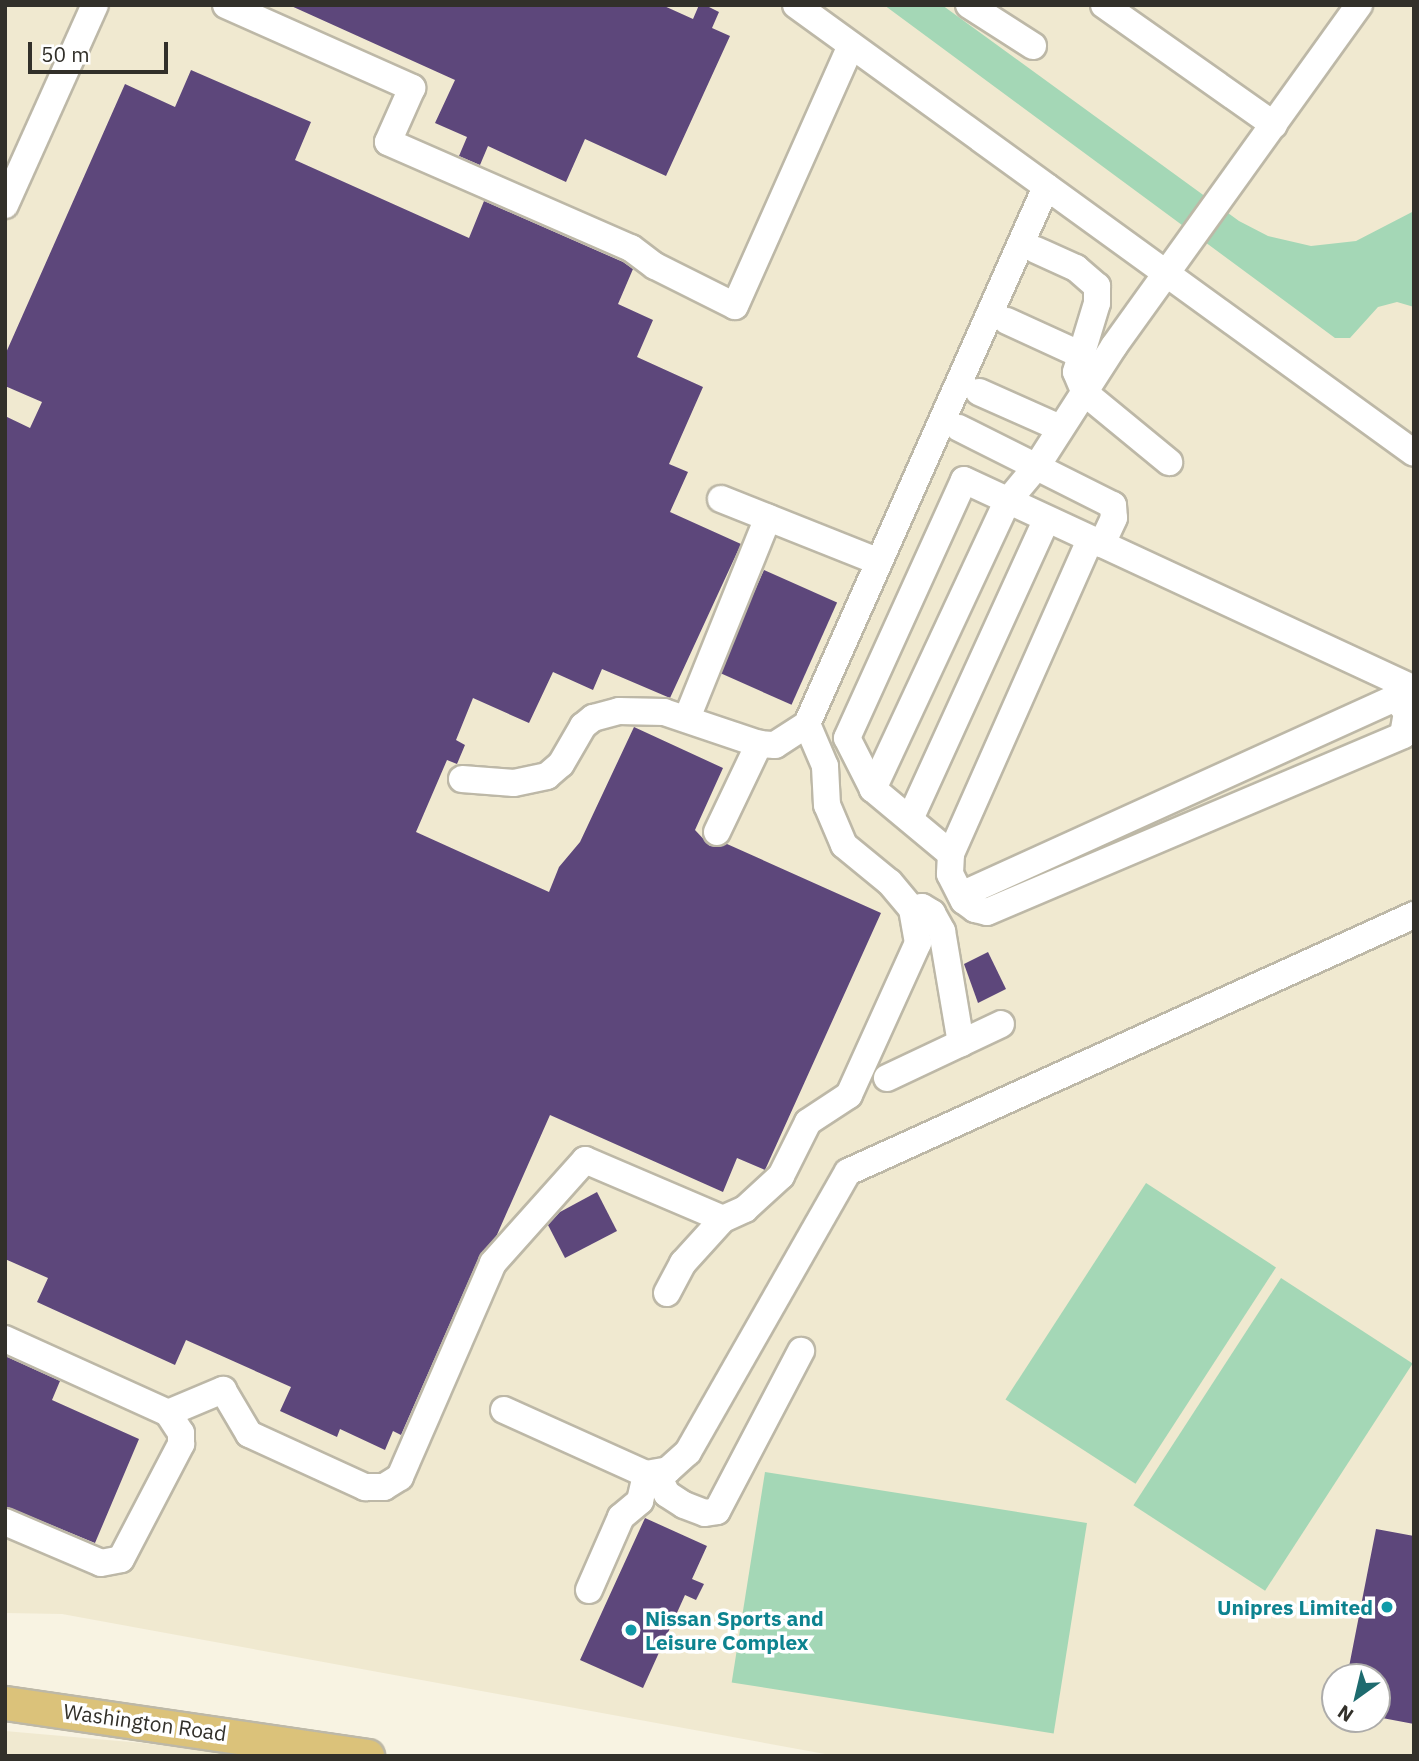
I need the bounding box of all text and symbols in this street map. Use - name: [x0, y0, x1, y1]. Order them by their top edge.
- scale bar: [32, 28, 172, 72]
- text: 50 m: [41, 40, 90, 68]
- place label: Unipres Limited: [1217, 1594, 1373, 1620]
- marker: Unipres Limited: [1379, 1599, 1395, 1615]
- place label: Nissan Sports and Leisure Complex: [645, 1605, 824, 1655]
- marker: Nissan Sports and Leisure Complex: [623, 1622, 639, 1638]
- north arrow: [1321, 1663, 1391, 1733]
- street label: Washington Road: [62, 1698, 228, 1746]
- text: N: [1333, 1700, 1358, 1728]

